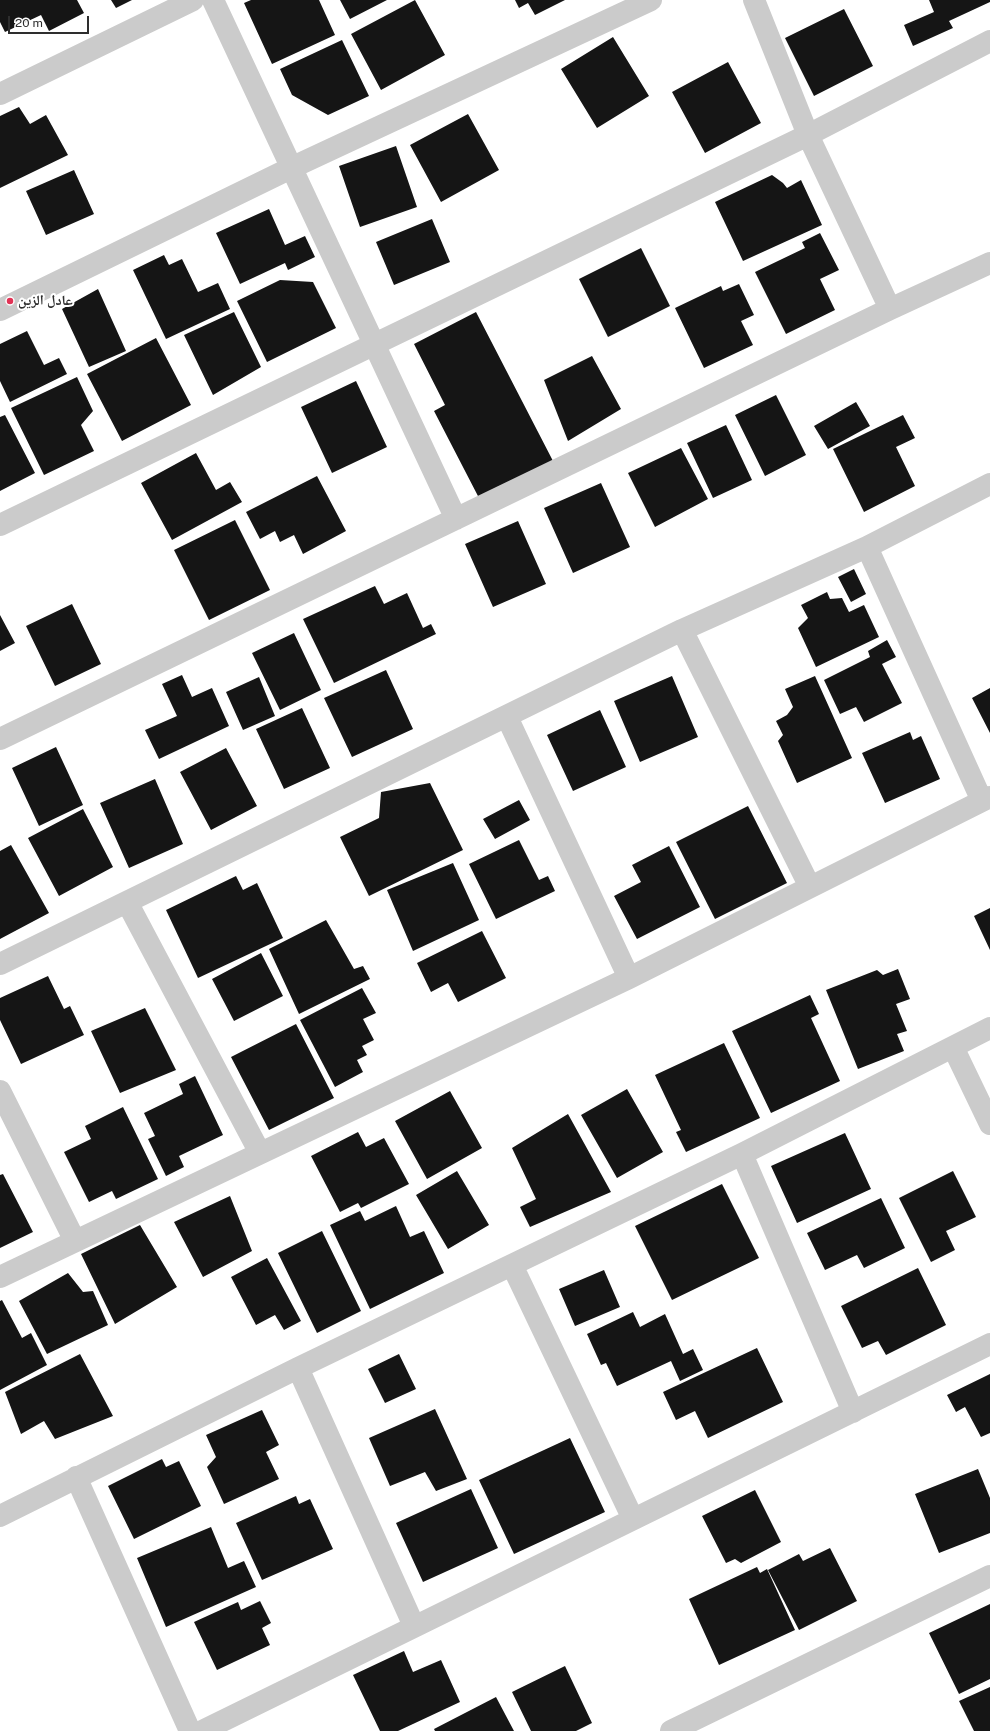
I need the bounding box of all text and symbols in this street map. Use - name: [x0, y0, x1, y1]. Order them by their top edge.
- scale bar: [10, 8, 91, 34]
- text: 20 m: [15, 16, 43, 30]
- place label: عادل الزين: [18, 293, 73, 309]
- marker: عادل الزين: [5, 296, 15, 306]

